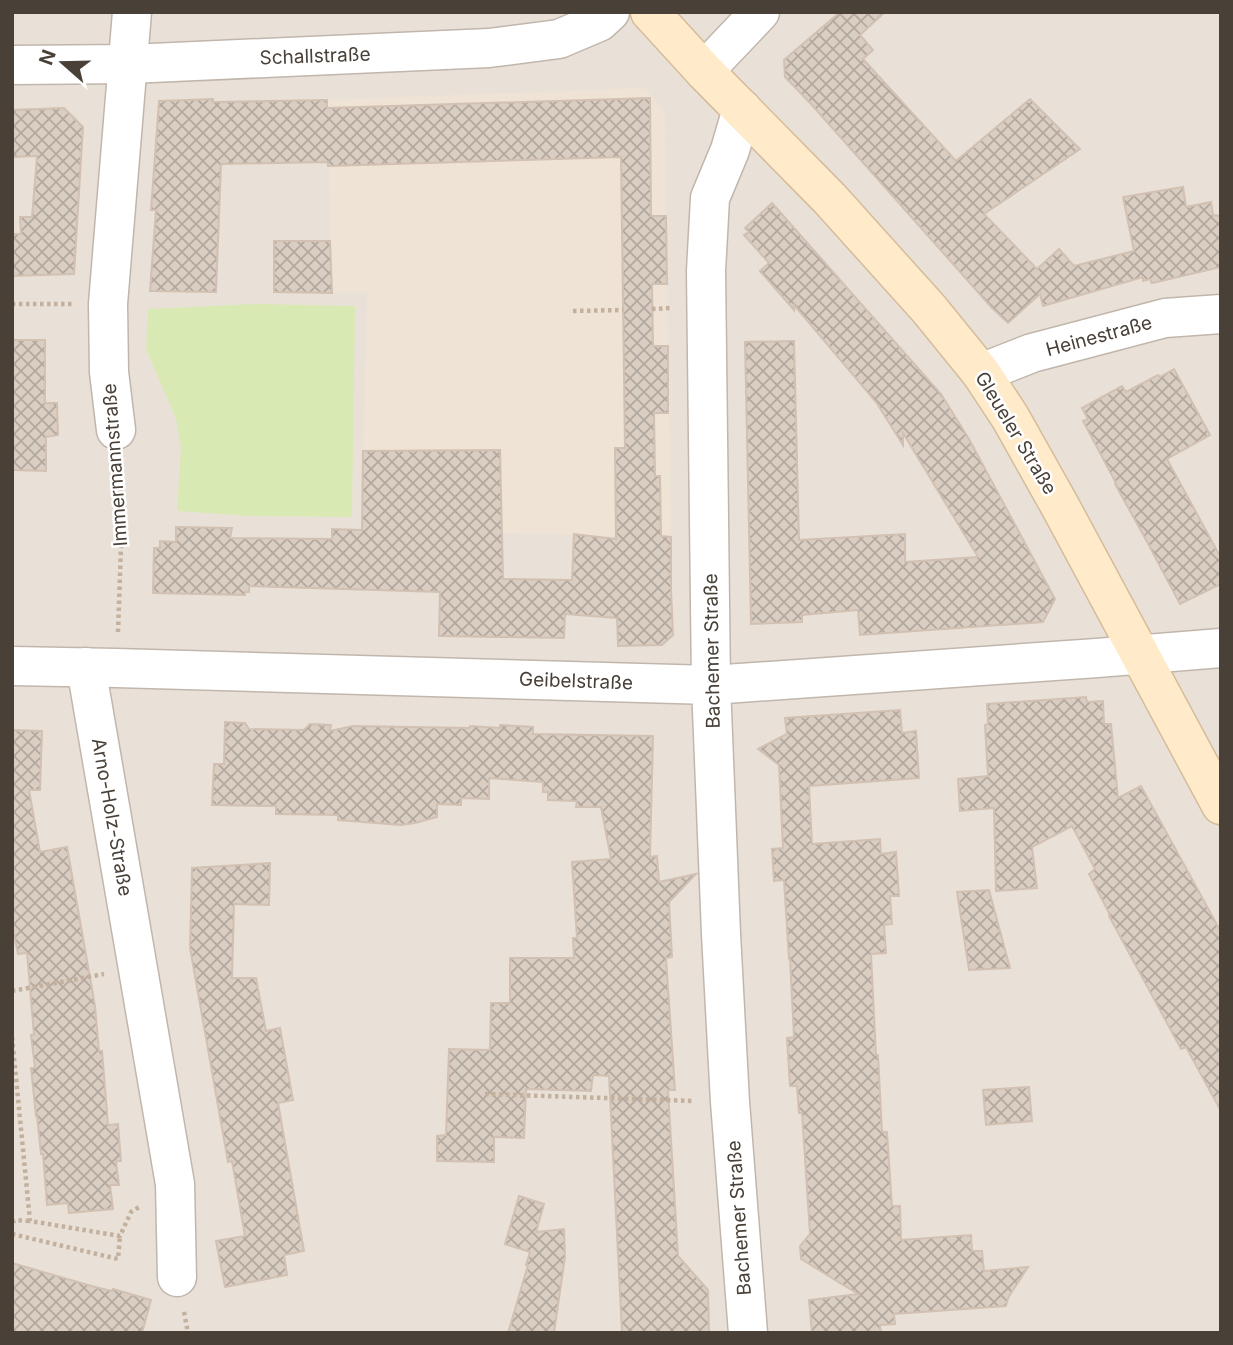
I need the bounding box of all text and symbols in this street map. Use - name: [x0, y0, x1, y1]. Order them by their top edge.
- north arrow: [28, 28, 98, 98]
- street label: Schallstraße: [259, 43, 371, 69]
- text: N: [34, 47, 61, 68]
- street label: Heinestraße: [1043, 311, 1155, 361]
- street label: Gleueler Straße: [970, 367, 1062, 499]
- street label: Immermannstraße: [98, 383, 132, 547]
- street label: Bachemer Straße: [699, 573, 725, 729]
- street label: Geibelstraße: [519, 668, 633, 694]
- street label: Arno-Holz-Straße: [87, 736, 137, 898]
- street label: Bachemer Straße: [722, 1140, 756, 1296]

